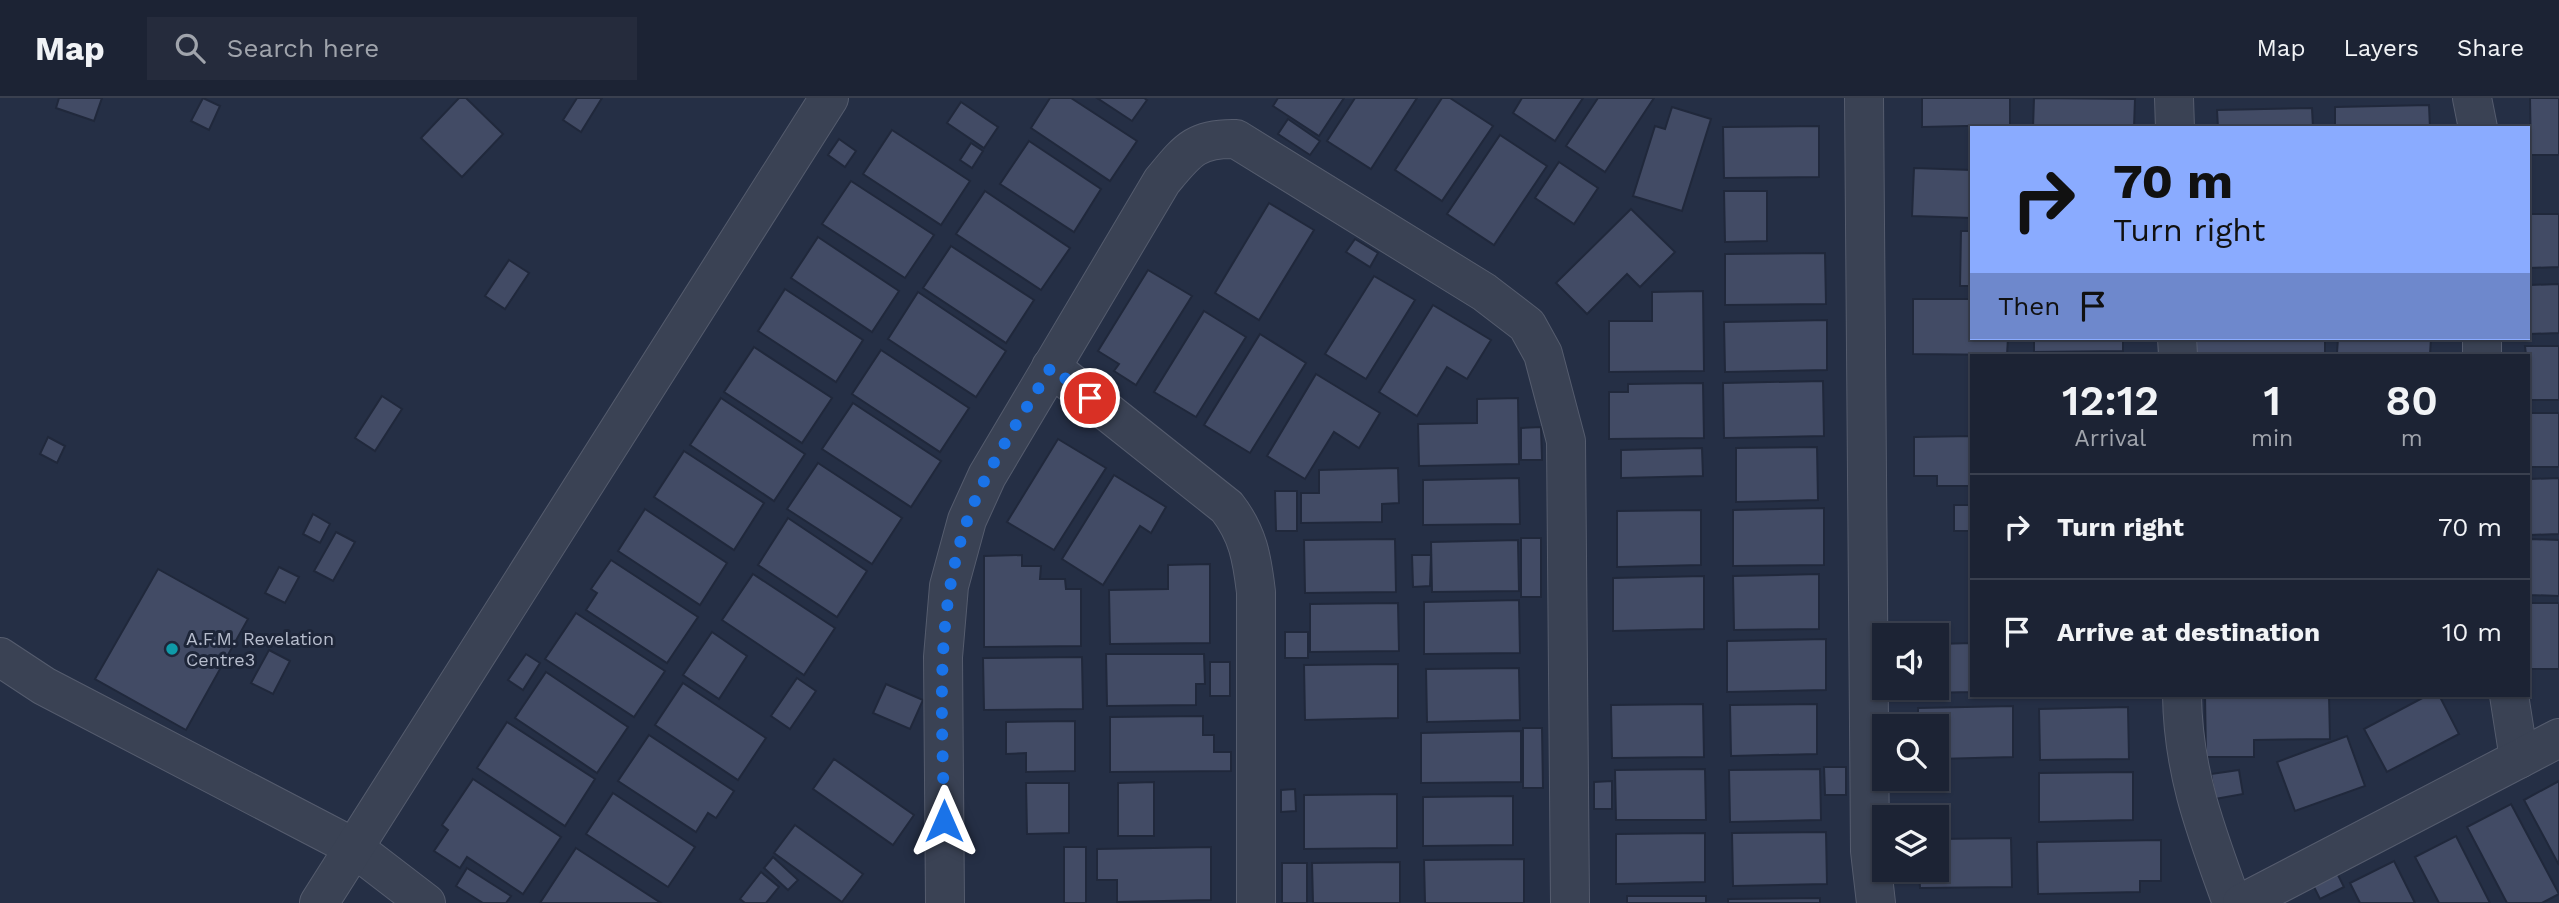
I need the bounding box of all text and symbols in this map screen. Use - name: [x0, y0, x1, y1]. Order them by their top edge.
- search box: [147, 17, 637, 80]
- text: Map: [35, 29, 105, 68]
- icon: search: [171, 29, 209, 67]
- text: Search here: [227, 33, 379, 63]
- text: Map: [2257, 34, 2305, 62]
- text: Layers: [2343, 34, 2419, 62]
- text: Share: [2457, 34, 2524, 62]
- text: 70 m: [2113, 152, 2233, 210]
- icon: right: [1998, 154, 2089, 245]
- text: Turn right: [2113, 211, 2265, 249]
- icon: arrive: [2074, 287, 2112, 325]
- text: Then: [1998, 291, 2060, 321]
- pin: [1060, 368, 1120, 428]
- text: 12:12: [2062, 376, 2159, 425]
- text: 1: [2263, 376, 2281, 425]
- text: 80: [2385, 376, 2438, 425]
- icon: arrive: [1071, 379, 1109, 417]
- text: Arrival: [2075, 425, 2146, 452]
- text: min: [2251, 425, 2293, 452]
- text: m: [2401, 425, 2423, 452]
- icon: right: [1998, 508, 2036, 546]
- text: Turn right: [2057, 512, 2184, 542]
- text: 70 m: [2438, 512, 2502, 542]
- icon: arrive: [1998, 613, 2036, 651]
- text: Arrive at destination: [2057, 617, 2320, 647]
- text: 10 m: [2442, 617, 2502, 647]
- map controls: [1872, 623, 1949, 882]
- button: sound: [1872, 623, 1949, 700]
- place label: A.F.M. Revelation Centre3: [186, 628, 334, 670]
- marker: A.F.M. Revelation Centre3: [164, 641, 180, 657]
- button: search: [1872, 714, 1949, 791]
- position arrow: [907, 784, 981, 858]
- button: layers: [1872, 805, 1949, 882]

